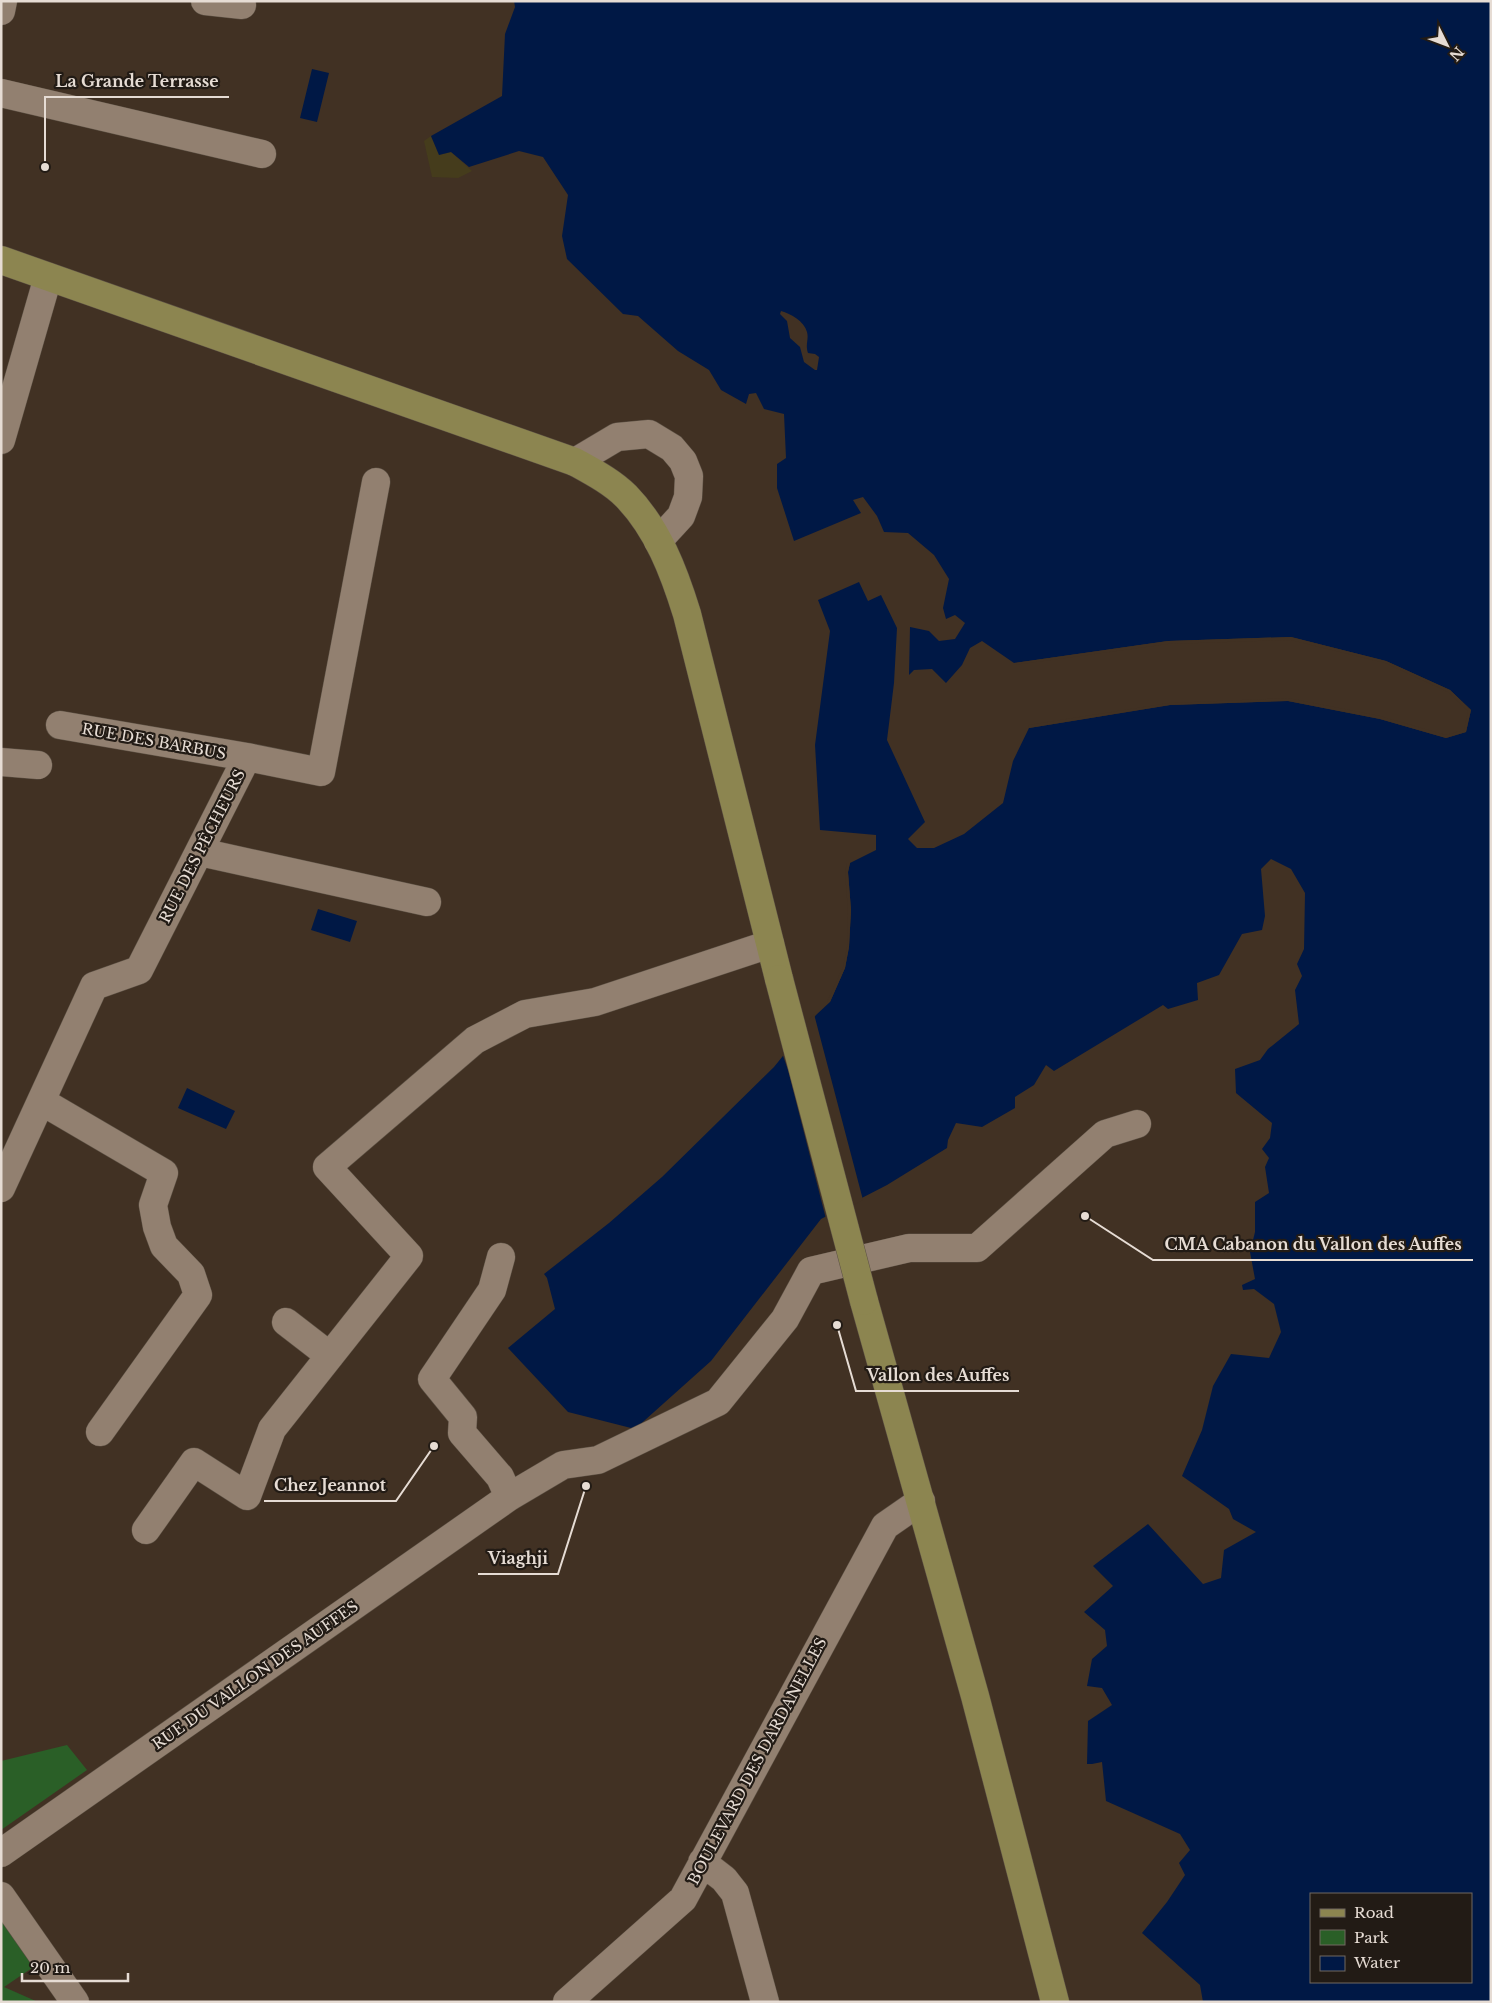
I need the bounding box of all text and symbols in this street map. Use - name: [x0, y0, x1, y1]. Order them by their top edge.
- north arrow: [1422, 20, 1472, 70]
- text: N: [1446, 43, 1468, 65]
- callout: La Grande Terrasse: [45, 66, 229, 97]
- text: La Grande Terrasse: [55, 71, 219, 91]
- street label: RUE DES BARBUS: [80, 719, 228, 763]
- street label: RUE DES PÊCHEURS: [155, 766, 249, 926]
- callout: CMA Cabanon du Vallon des Auffes: [1153, 1229, 1473, 1260]
- text: CMA Cabanon du Vallon des Auffes: [1164, 1234, 1462, 1254]
- callout: Vallon des Auffes: [856, 1360, 1019, 1391]
- text: Vallon des Auffes: [866, 1365, 1009, 1385]
- callout: Chez Jeannot: [264, 1470, 396, 1501]
- text: Chez Jeannot: [274, 1475, 387, 1495]
- callout: Viaghji: [478, 1543, 558, 1574]
- text: Viaghji: [487, 1548, 548, 1568]
- street label: RUE DU VALLON DES AUFFES: [148, 1596, 362, 1754]
- street label: BOULEVARD DES DARDANELLES: [684, 1634, 830, 1888]
- legend: [1310, 1893, 1472, 1983]
- text: Road: [1354, 1903, 1394, 1922]
- text: Park: [1354, 1928, 1390, 1947]
- scale bar: [22, 1950, 129, 1982]
- text: Water: [1353, 1953, 1401, 1972]
- text: 20 m: [30, 1958, 70, 1977]

